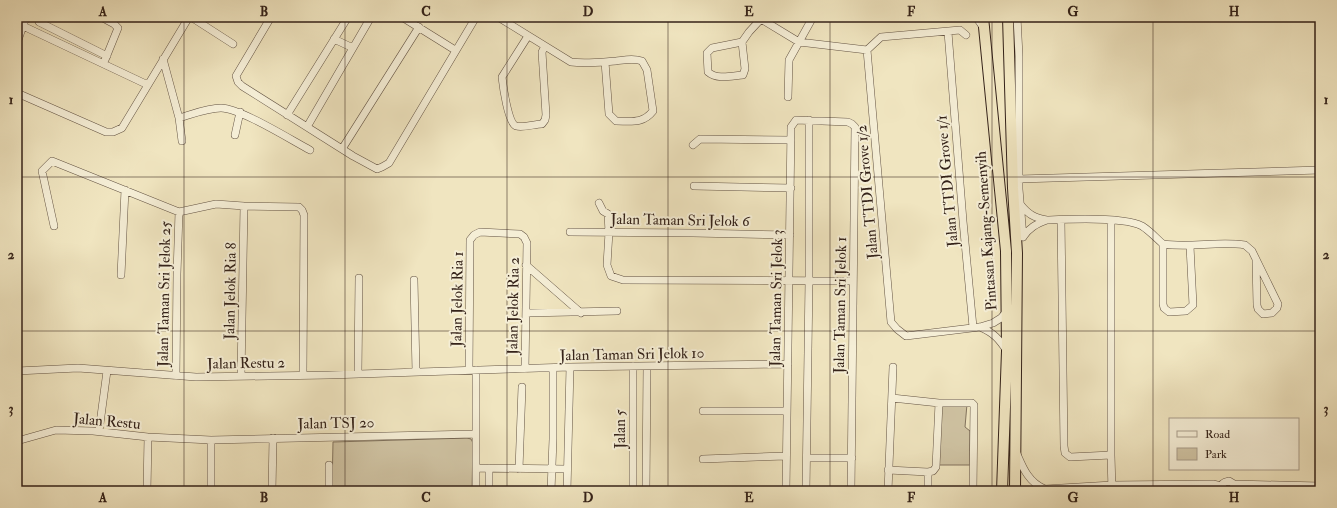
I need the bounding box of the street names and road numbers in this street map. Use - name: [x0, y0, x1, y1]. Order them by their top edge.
- street label: Jalan TTDI Grove 1/1: [932, 114, 964, 249]
- street label: Jalan TTDI Grove 1/2: [852, 124, 884, 261]
- street label: Pintasan Kajang-Semenyih: [971, 150, 1002, 311]
- street label: Jalan Taman Sri Jelok 6: [609, 210, 751, 232]
- street label: Jalan Taman Sri Jelok 25: [154, 221, 176, 368]
- street label: Jalan Taman Sri Jelok 3: [766, 229, 788, 368]
- street label: Jalan Taman Sri Jelok 1: [830, 236, 852, 375]
- street label: Jalan Jelok Ria 8: [220, 242, 242, 341]
- street label: Jalan Jelok Ria 1: [447, 251, 469, 348]
- street label: Jalan Jelok Ria 2: [503, 257, 525, 356]
- street label: Jalan Taman Sri Jelok 10: [559, 344, 704, 366]
- street label: Jalan Restu 2: [206, 353, 286, 375]
- street label: Jalan Restu: [71, 409, 142, 435]
- street label: Jalan 5: [611, 409, 631, 450]
- street label: Jalan TSJ 20: [296, 413, 375, 435]

